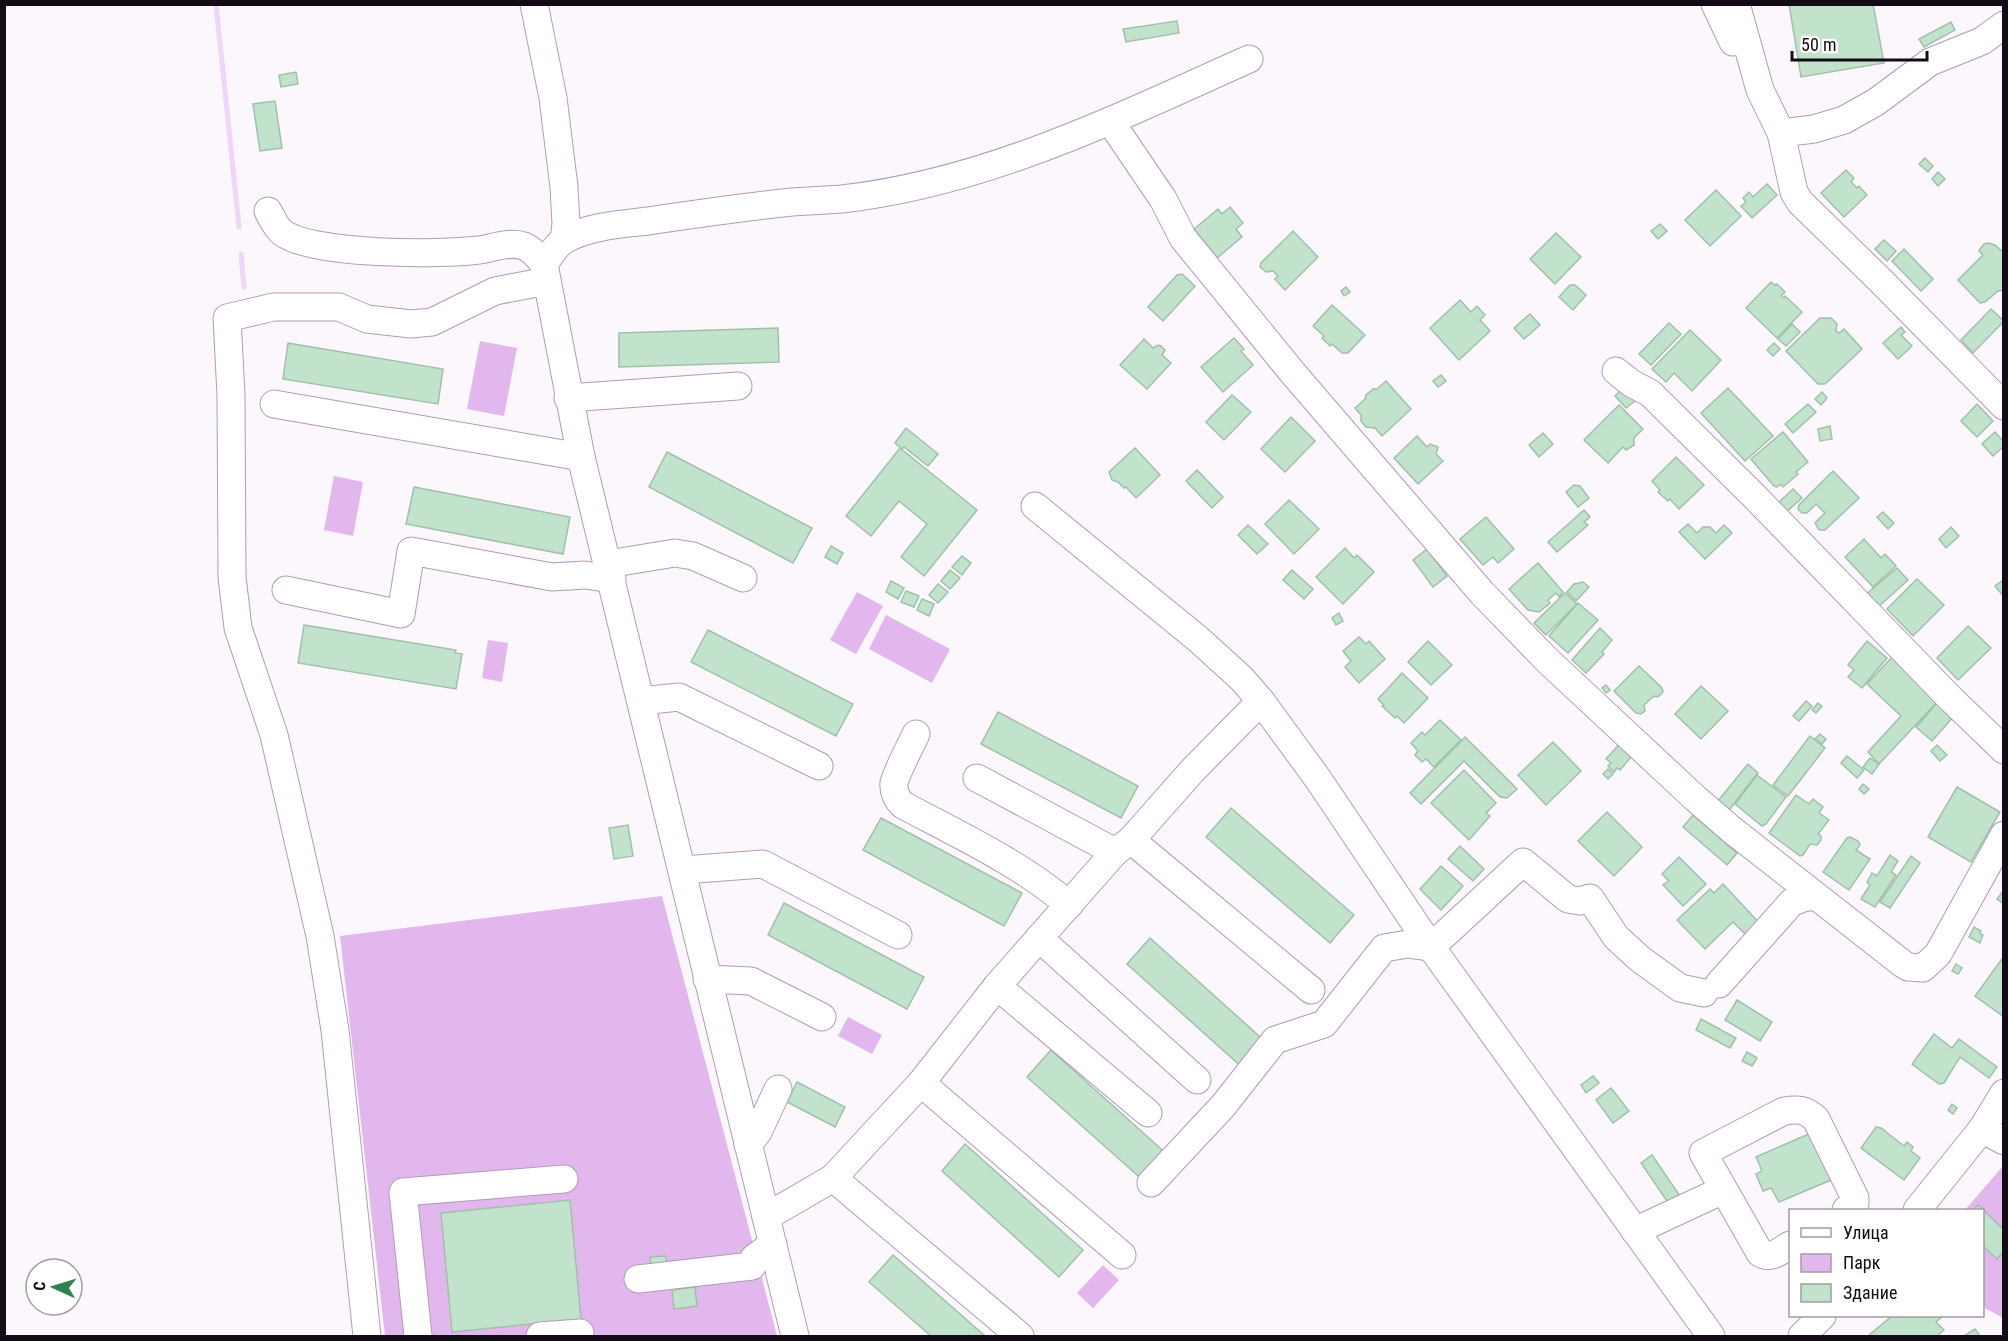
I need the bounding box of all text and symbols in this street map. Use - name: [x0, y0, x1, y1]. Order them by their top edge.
- scale bar: [1792, 24, 1927, 62]
- text: 50 m: [1801, 34, 1836, 55]
- legend: [1789, 1209, 1984, 1317]
- text: Улица: [1843, 1222, 1889, 1243]
- text: Парк: [1843, 1252, 1881, 1273]
- north arrow: [24, 1257, 84, 1317]
- text: С: [30, 1281, 49, 1291]
- text: Здание: [1843, 1282, 1897, 1303]

